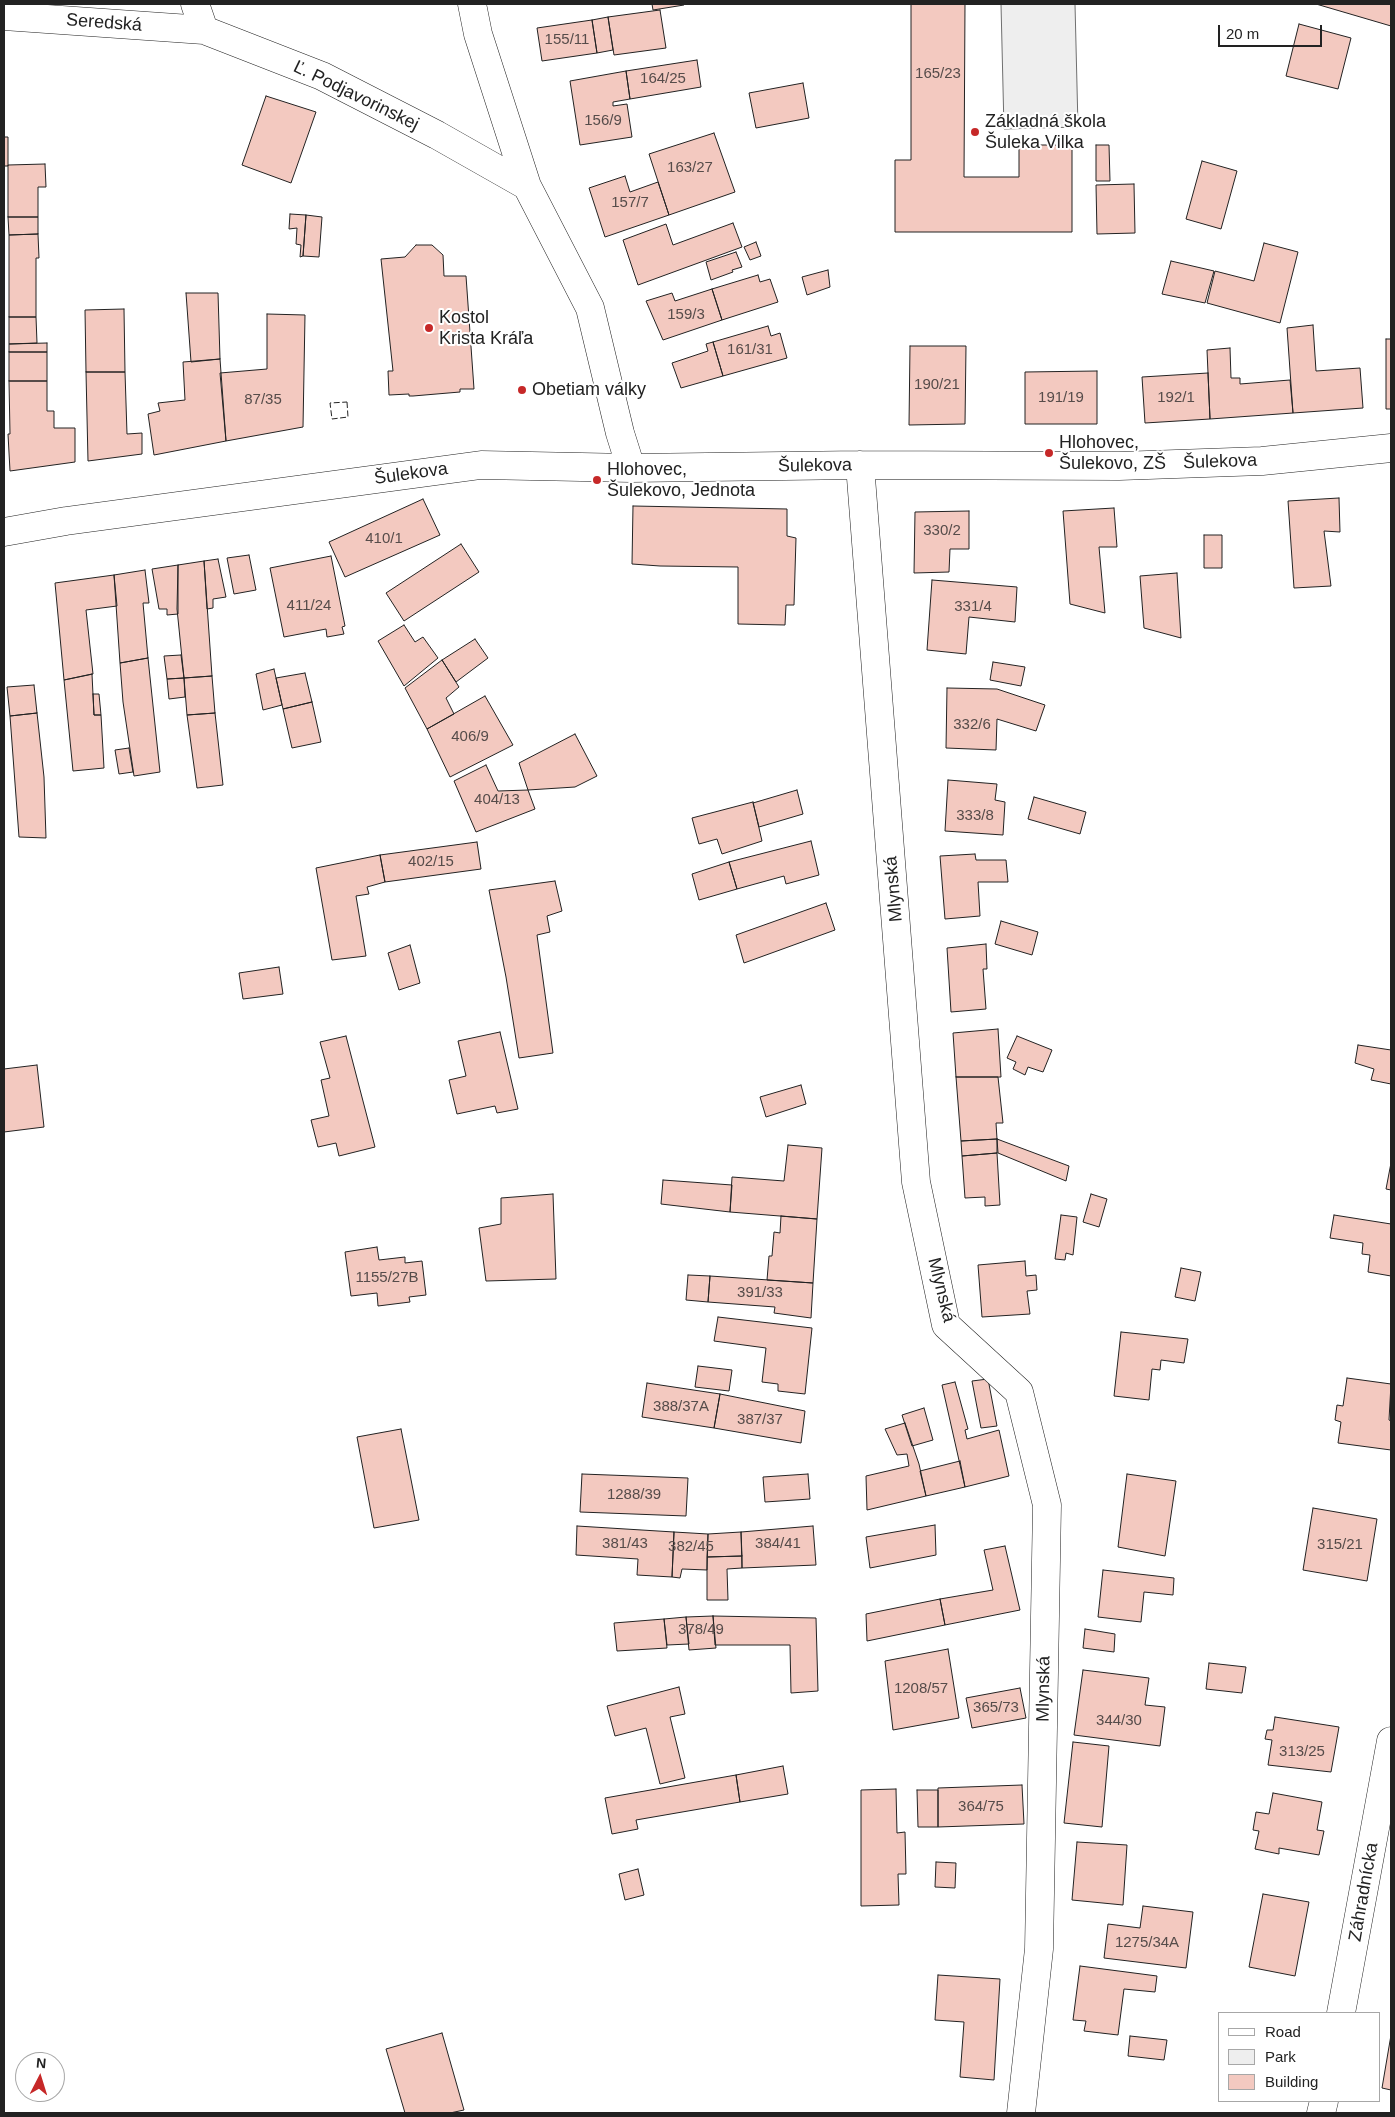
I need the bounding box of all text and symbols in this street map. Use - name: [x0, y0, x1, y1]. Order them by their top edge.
- street label: Seredská: [65, 10, 143, 36]
- scale bar: [1220, 15, 1324, 47]
- text: 20 m: [1226, 25, 1259, 42]
- house number: 155/11: [545, 31, 589, 49]
- street label: Ľ. Podjavorinskej: [290, 56, 422, 136]
- house number: 165/23: [915, 65, 961, 83]
- house number: 164/25: [640, 70, 686, 88]
- place label: Základná škola Šuleka Vilka: [985, 111, 1106, 154]
- house number: 156/9: [584, 112, 622, 130]
- marker: Základná škola Šuleka Vilka: [969, 126, 981, 138]
- house number: 163/27: [667, 159, 713, 177]
- house number: 157/7: [611, 194, 649, 212]
- house number: 159/3: [667, 306, 705, 324]
- place label: Kostol Krista Kráľa: [439, 307, 533, 350]
- marker: Kostol Krista Kráľa: [423, 322, 435, 334]
- house number: 161/31: [727, 341, 773, 359]
- house number: 190/21: [914, 376, 960, 394]
- place label: Obetiam války: [532, 379, 646, 401]
- marker: Obetiam války: [516, 384, 528, 396]
- house number: 191/19: [1038, 389, 1084, 407]
- house number: 192/1: [1157, 389, 1195, 407]
- house number: 87/35: [244, 391, 282, 409]
- place label: Hlohovec, Šulekovo, ZŠ: [1059, 432, 1166, 474]
- marker: Hlohovec, Šulekovo, ZŠ: [1043, 447, 1055, 459]
- street label: Šulekova: [1183, 450, 1257, 474]
- street label: Šulekova: [778, 455, 852, 477]
- street label: Šulekova: [373, 458, 449, 490]
- place label: Hlohovec, Šulekovo, Jednota: [607, 459, 755, 502]
- marker: Hlohovec, Šulekovo, Jednota: [591, 474, 603, 486]
- house number: 330/2: [923, 522, 961, 540]
- house number: 410/1: [365, 530, 403, 548]
- house number: 411/24: [287, 597, 331, 615]
- house number: 331/4: [954, 598, 992, 616]
- house number: 332/6: [953, 716, 991, 734]
- house number: 406/9: [451, 728, 489, 746]
- house number: 404/13: [474, 791, 520, 809]
- house number: 333/8: [956, 807, 994, 825]
- house number: 402/15: [408, 853, 454, 871]
- street label: Mlynská: [880, 855, 908, 923]
- street label: Mlynská: [923, 1255, 959, 1325]
- house number: 1155/27B: [355, 1269, 419, 1287]
- house number: 391/33: [737, 1284, 783, 1302]
- house number: 388/37A: [653, 1398, 709, 1416]
- house number: 387/37: [737, 1411, 783, 1429]
- house number: 1288/39: [607, 1486, 661, 1504]
- house number: 381/43: [602, 1535, 648, 1553]
- house number: 384/41: [755, 1535, 801, 1553]
- house number: 315/21: [1317, 1536, 1363, 1554]
- house number: 382/45: [668, 1538, 714, 1556]
- house number: 378/49: [678, 1621, 724, 1639]
- street label: Mlynská: [1033, 1656, 1055, 1722]
- house number: 1208/57: [894, 1680, 948, 1698]
- house number: 365/73: [973, 1699, 1019, 1717]
- house number: 344/30: [1096, 1712, 1142, 1730]
- house number: 313/25: [1279, 1743, 1325, 1761]
- house number: 364/75: [958, 1798, 1004, 1816]
- street label: Záhradnícka: [1345, 1841, 1383, 1943]
- house number: 1275/34A: [1115, 1934, 1179, 1952]
- legend: [1218, 2012, 1380, 2102]
- text: Road: [1265, 2023, 1301, 2040]
- text: Park: [1265, 2048, 1296, 2065]
- north arrow: [15, 2052, 65, 2102]
- text: N: [35, 2055, 47, 2071]
- text: Building: [1265, 2073, 1318, 2090]

